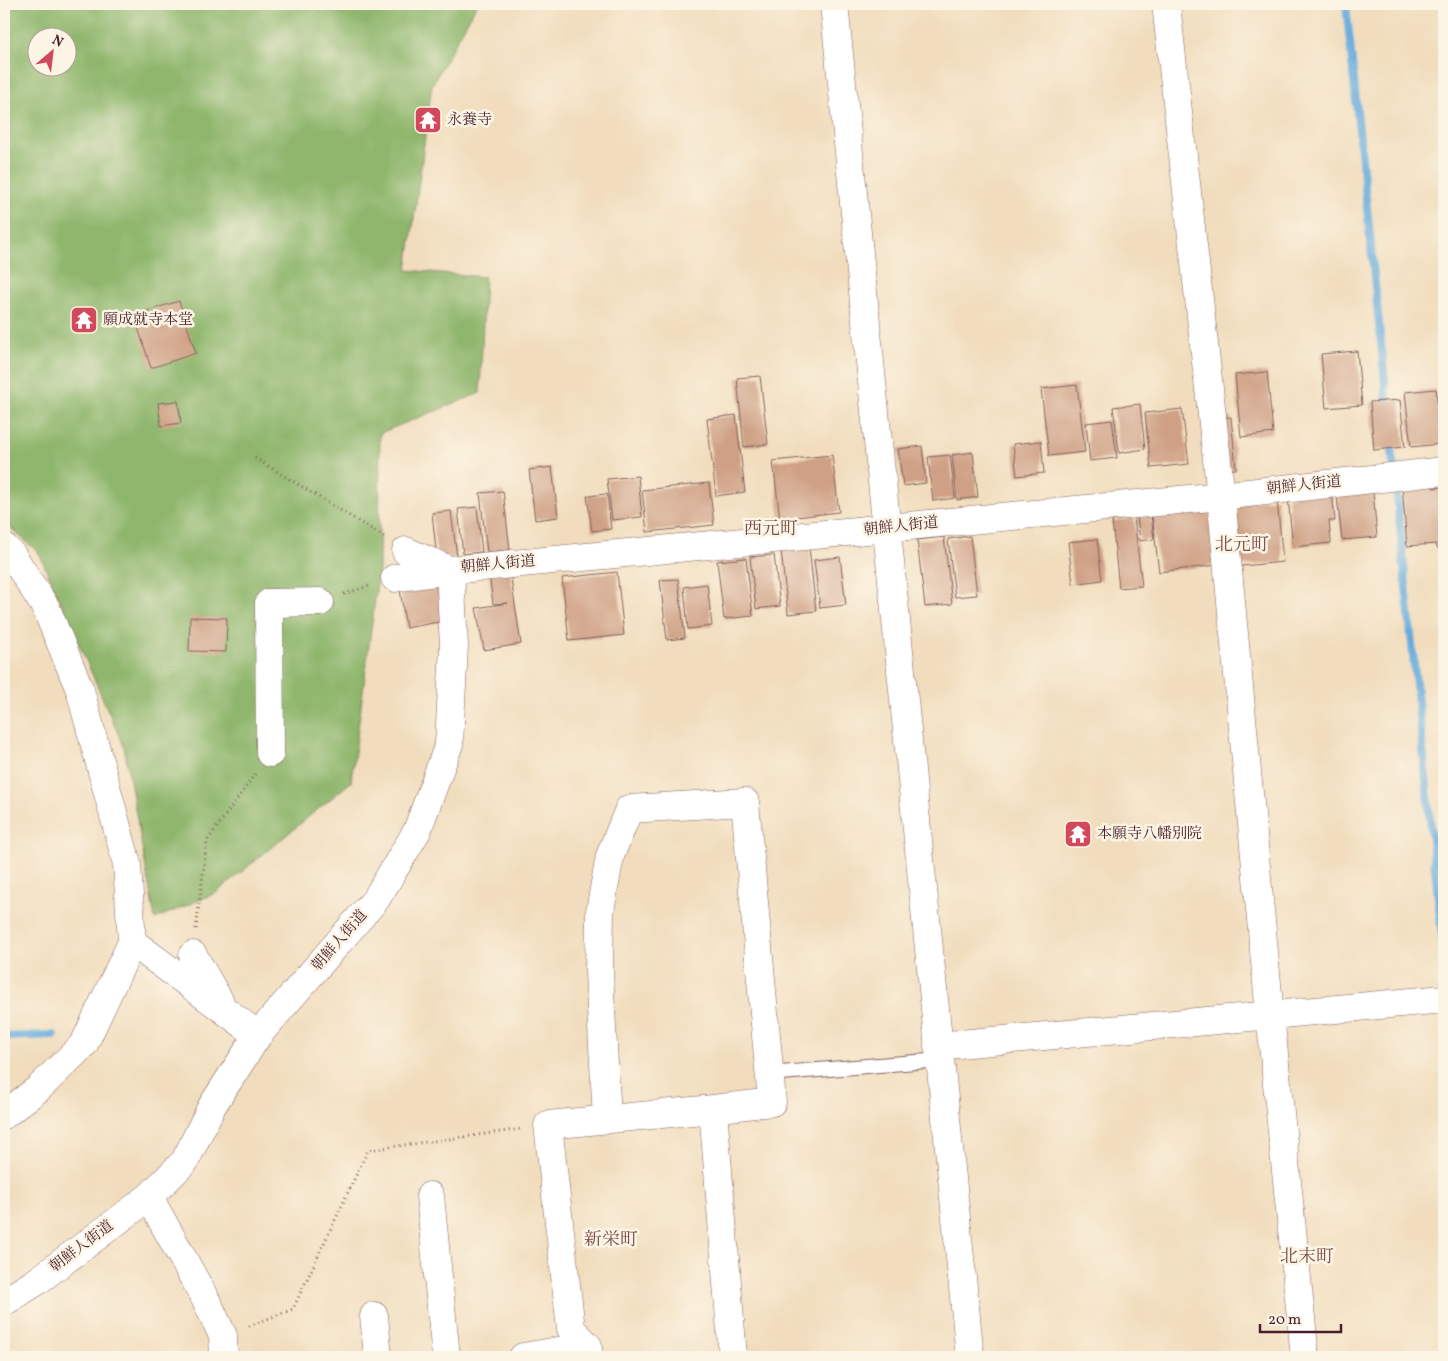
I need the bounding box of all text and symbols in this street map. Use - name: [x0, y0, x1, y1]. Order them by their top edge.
- north arrow: [28, 28, 78, 78]
- text: N: [48, 31, 66, 53]
- temple icon: 永養寺: [413, 105, 443, 135]
- place label: 永養寺: [447, 110, 492, 131]
- temple icon: 願成就寺本堂: [69, 305, 99, 335]
- place label: 願成就寺本堂: [103, 310, 193, 331]
- street label: 朝鮮人街道: [1266, 472, 1342, 500]
- street label: 朝鮮人街道: [863, 513, 939, 541]
- district label: 西元町: [744, 517, 798, 542]
- district label: 北元町: [1215, 533, 1269, 558]
- street label: 朝鮮人街道: [460, 551, 536, 579]
- temple icon: 本願寺八幡別院: [1063, 819, 1093, 849]
- place label: 本願寺八幡別院: [1097, 824, 1202, 845]
- street label: 朝鮮人街道: [307, 906, 373, 976]
- street label: 朝鮮人街道: [46, 1216, 118, 1278]
- district label: 新栄町: [584, 1228, 638, 1253]
- district label: 北末町: [1280, 1245, 1334, 1270]
- scale bar: [1260, 1301, 1342, 1333]
- text: 20 m: [1268, 1310, 1301, 1331]

